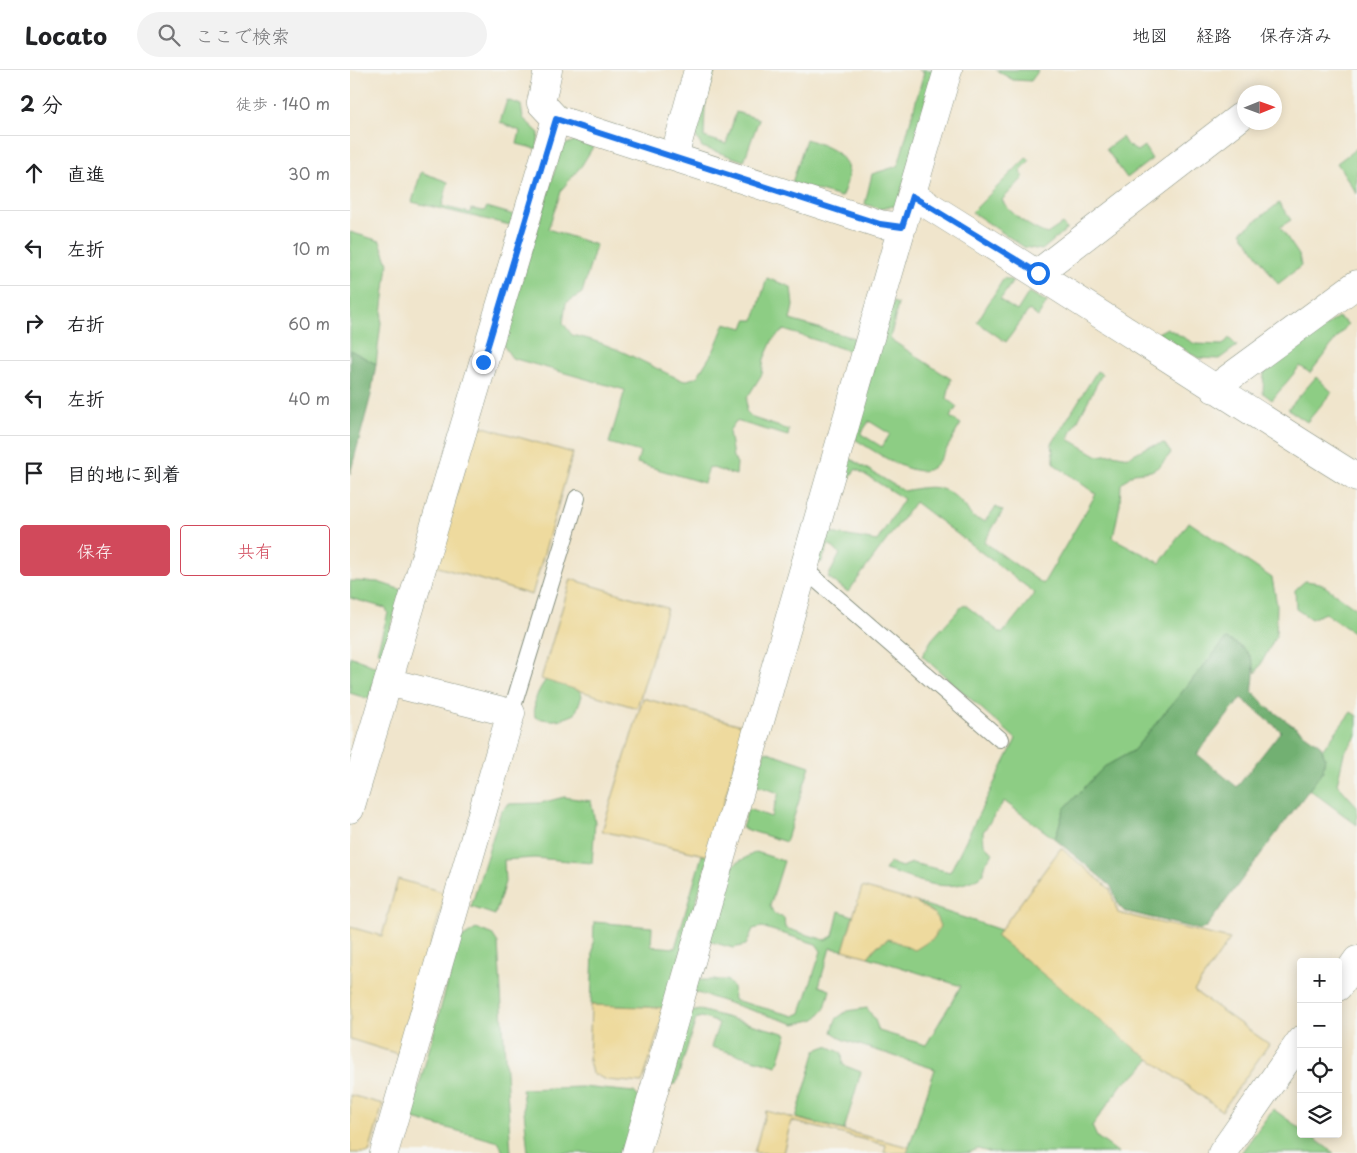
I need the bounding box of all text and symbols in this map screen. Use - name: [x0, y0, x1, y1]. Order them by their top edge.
- search box: [137, 12, 487, 57]
- text: Locato: [25, 17, 107, 53]
- icon: search: [155, 21, 183, 49]
- text: ここで検索: [195, 21, 290, 49]
- text: 地図: [1132, 21, 1168, 48]
- text: 経路: [1196, 21, 1232, 48]
- text: 保存済み: [1260, 21, 1332, 48]
- north arrow: [1237, 85, 1282, 130]
- text: 2 分: [20, 87, 62, 119]
- text: 徒歩 · 140 m: [236, 91, 330, 115]
- icon: ahead: [20, 159, 48, 187]
- text: 直進: [67, 159, 105, 187]
- text: 30 m: [288, 161, 330, 185]
- icon: left: [20, 234, 48, 262]
- text: 左折: [67, 234, 105, 262]
- text: 10 m: [293, 236, 330, 260]
- route start: [1027, 262, 1050, 285]
- icon: right: [20, 309, 48, 337]
- text: 右折: [67, 309, 105, 337]
- text: 60 m: [288, 311, 330, 335]
- route end: [472, 351, 495, 374]
- icon: left: [20, 384, 48, 412]
- text: 左折: [67, 384, 105, 412]
- text: 40 m: [288, 386, 330, 410]
- icon: arrive: [20, 459, 48, 487]
- text: 目的地に到着: [67, 459, 181, 487]
- button: 保存: [20, 525, 170, 576]
- button: 共有: [180, 525, 330, 576]
- map controls: [1297, 958, 1342, 1138]
- button: +: [1297, 958, 1342, 1003]
- button: −: [1297, 1003, 1342, 1048]
- button: locate: [1297, 1048, 1342, 1093]
- button: layers: [1297, 1093, 1342, 1138]

